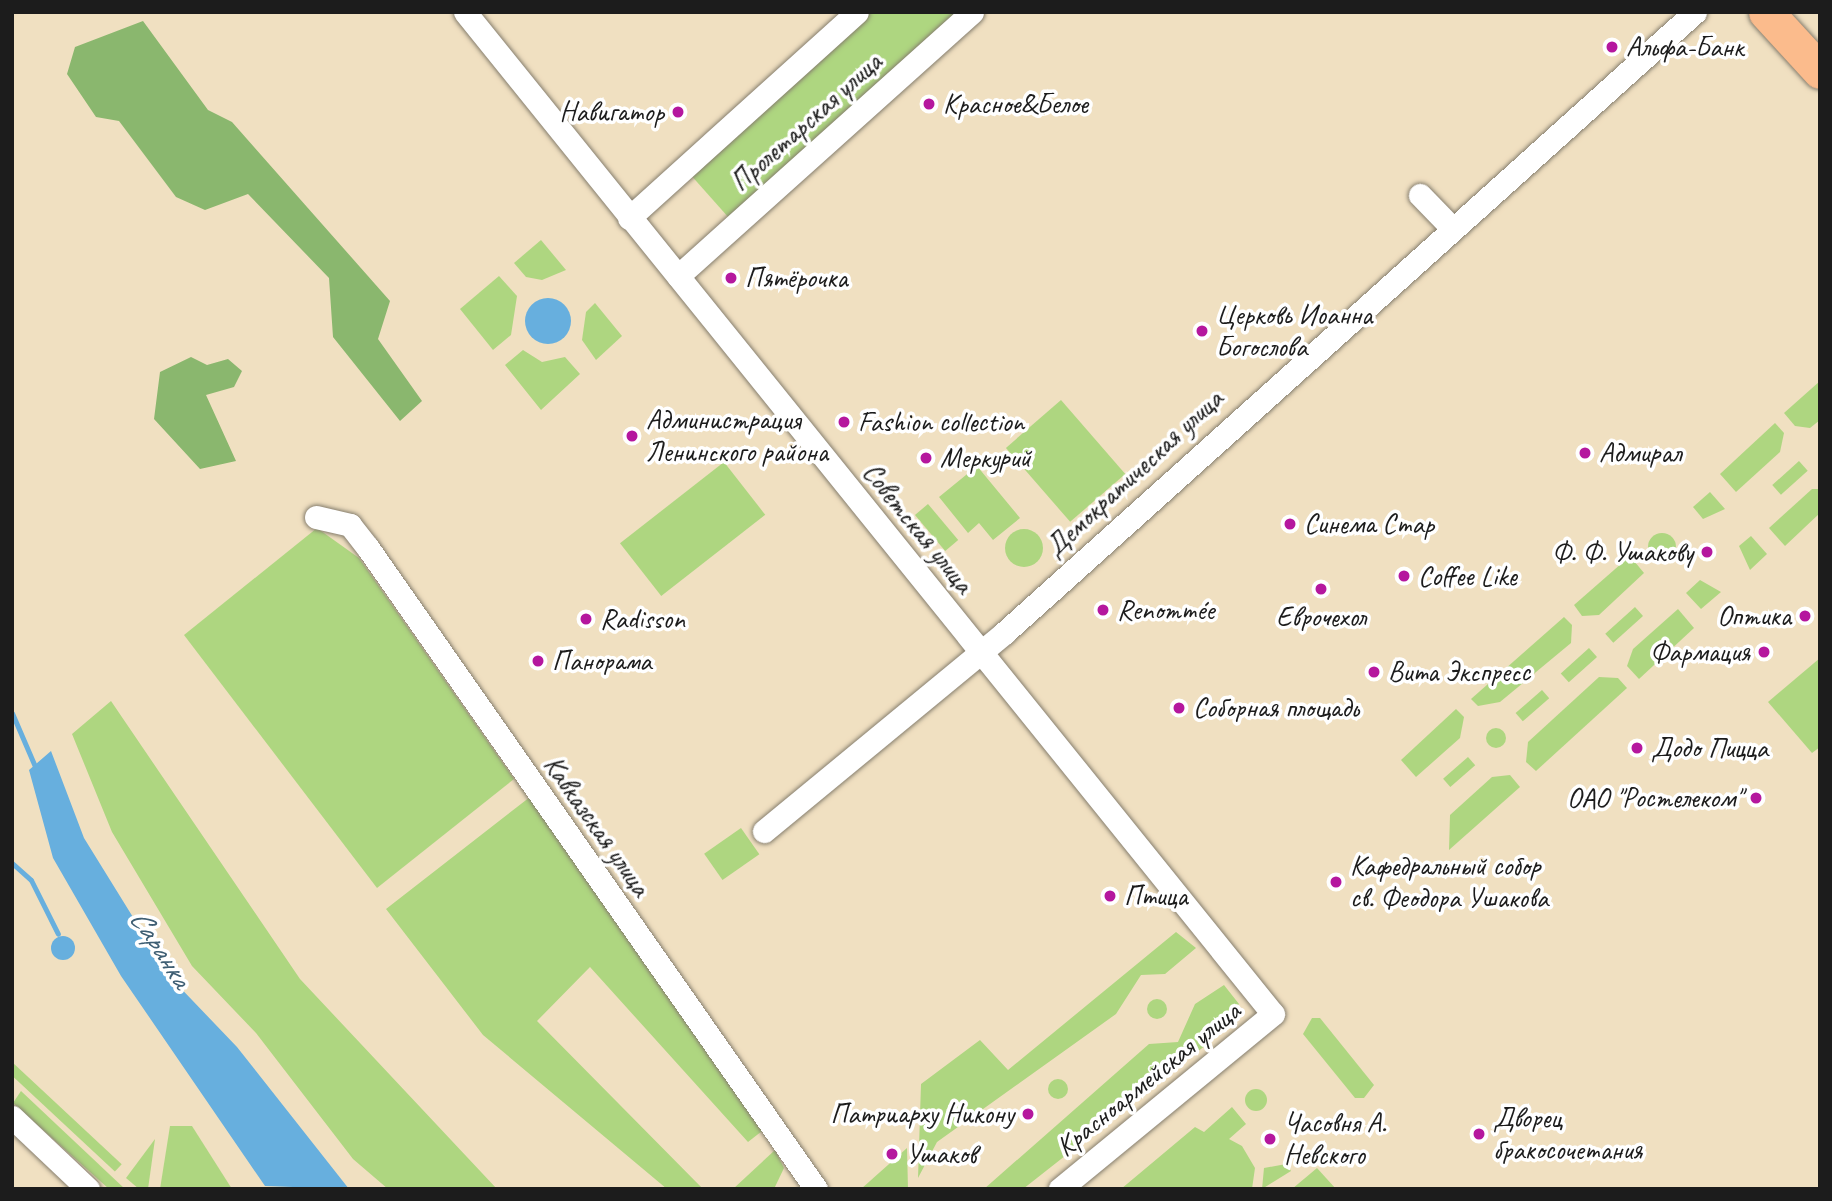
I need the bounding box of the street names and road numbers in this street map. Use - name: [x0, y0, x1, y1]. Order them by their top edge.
- street label: Пролетарская улица: [723, 45, 889, 199]
- street label: Демократическая улица: [1037, 381, 1231, 565]
- street label: Советская улица: [854, 455, 982, 601]
- street label: Кавказская улица: [536, 749, 658, 903]
- street label: Красноармейская улица: [1048, 994, 1248, 1164]

